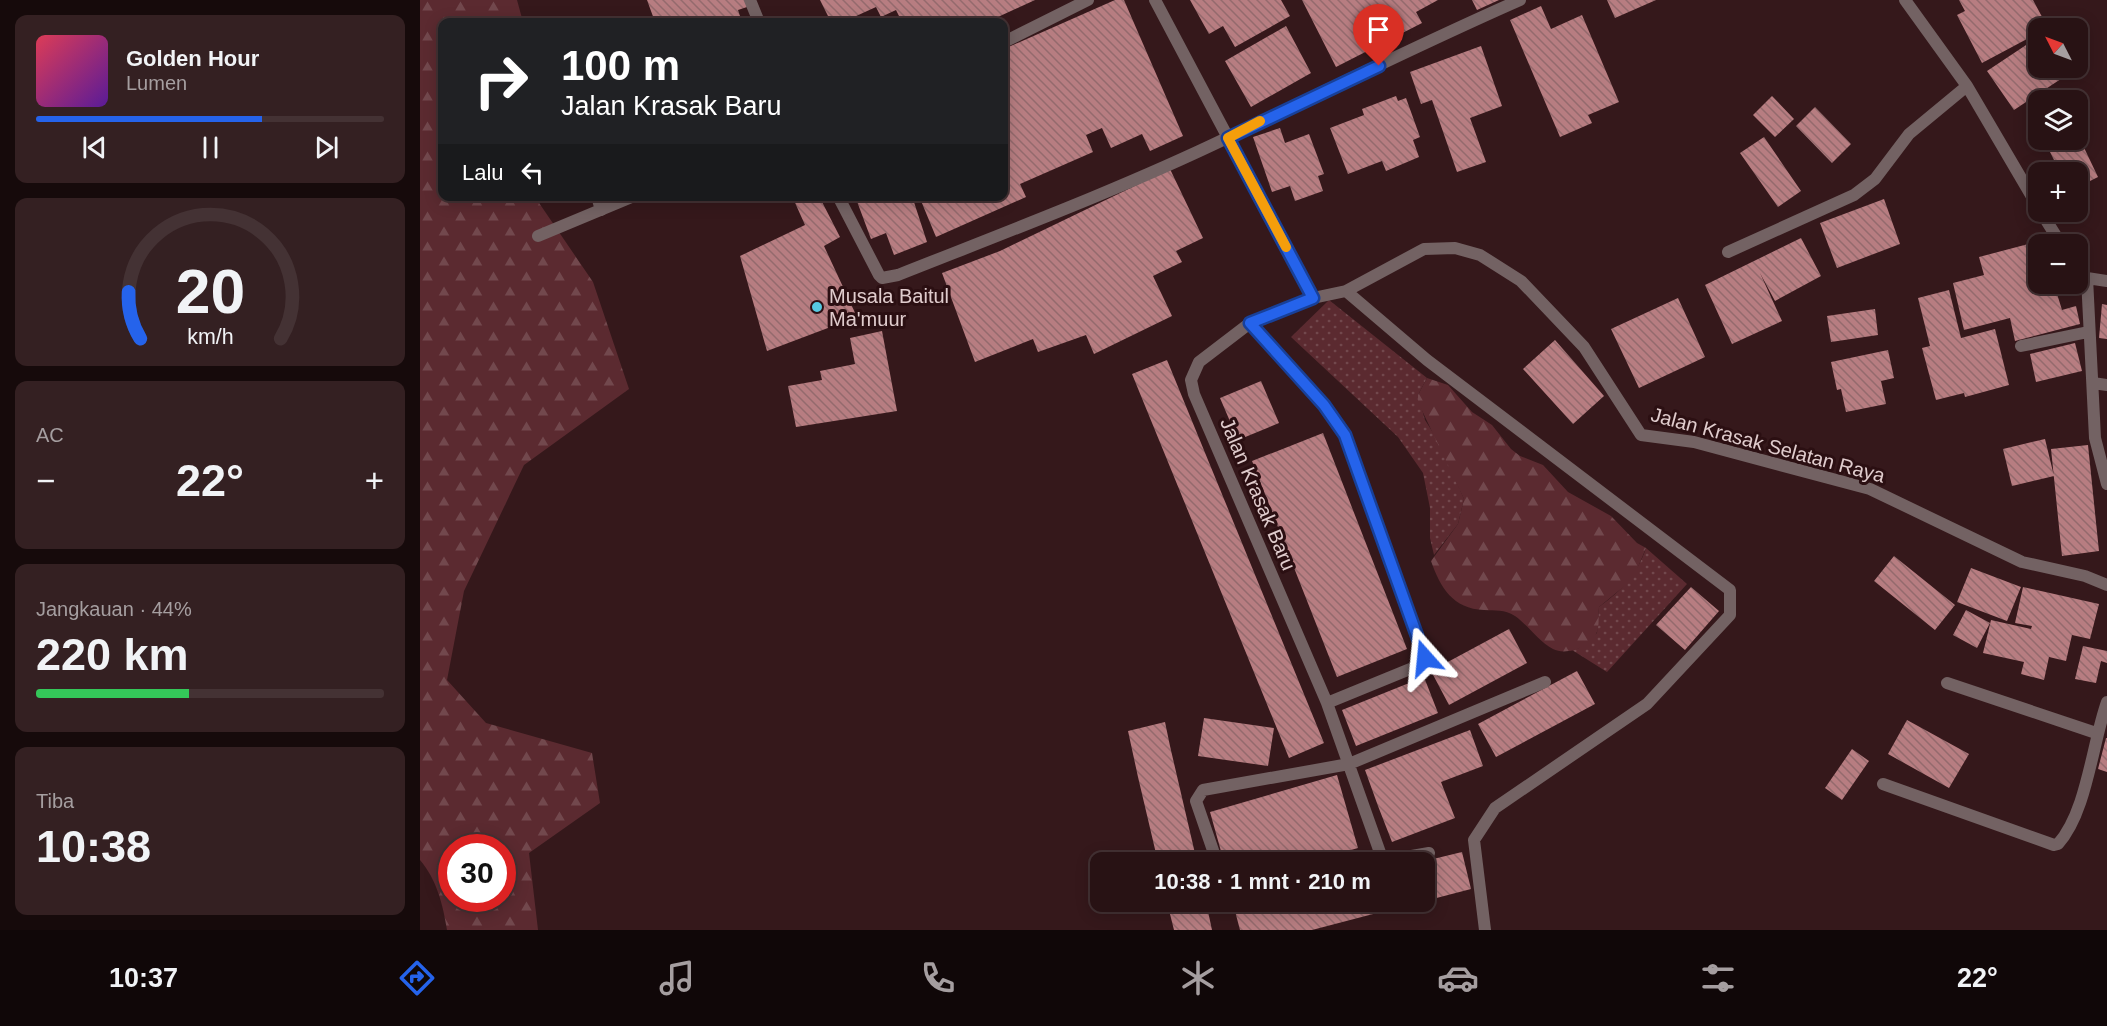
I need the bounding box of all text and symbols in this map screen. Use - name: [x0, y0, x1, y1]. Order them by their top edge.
- pin: [1353, 4, 1404, 66]
- icon: arrive: [1362, 13, 1395, 46]
- north arrow: [2028, 18, 2088, 78]
- map controls: [2028, 18, 2088, 294]
- icon: right: [462, 42, 540, 120]
- text: 100 m: [561, 42, 680, 89]
- text: Golden Hour: [126, 46, 259, 71]
- text: Lumen: [126, 72, 187, 94]
- button: layers: [2028, 90, 2088, 150]
- text: Jalan Krasak Baru: [561, 91, 782, 121]
- icon: previous: [78, 131, 111, 164]
- icon: pause: [194, 131, 227, 164]
- icon: next: [310, 131, 343, 164]
- icon: left: [516, 156, 549, 189]
- text: Lalu: [462, 160, 504, 185]
- button: +: [2028, 162, 2088, 222]
- button: −: [2028, 234, 2088, 294]
- text: 20: [175, 257, 245, 326]
- place label: Musala Baitul Ma'muur: [829, 285, 949, 330]
- marker: Musala Baitul Ma'muur: [810, 300, 824, 314]
- text: km/h: [187, 325, 233, 349]
- street label: Jalan Krasak Selatan Raya: [1649, 403, 1888, 487]
- street label: Jalan Krasak Baru: [1216, 414, 1300, 574]
- text: AC: [36, 424, 64, 446]
- text: 22°: [176, 455, 244, 506]
- text: −: [36, 462, 55, 499]
- text: +: [365, 462, 384, 499]
- text: Jangkauan · 44%: [36, 598, 192, 620]
- position arrow: [1393, 626, 1457, 690]
- text: 220 km: [36, 629, 189, 680]
- text: Tiba: [36, 790, 74, 812]
- text: 10:38: [36, 821, 151, 872]
- speed limit sign: 30: [438, 834, 516, 912]
- text: 10:38 · 1 mnt · 210 m: [1154, 869, 1371, 894]
- icon: directions: [396, 957, 438, 999]
- icon: music: [656, 957, 698, 999]
- icon: phone: [917, 957, 959, 999]
- icon: climate: [1177, 957, 1219, 999]
- icon: car: [1437, 957, 1479, 999]
- icon: filters: [1697, 957, 1739, 999]
- text: 10:37: [109, 963, 178, 993]
- text: 22°: [1957, 963, 1998, 993]

